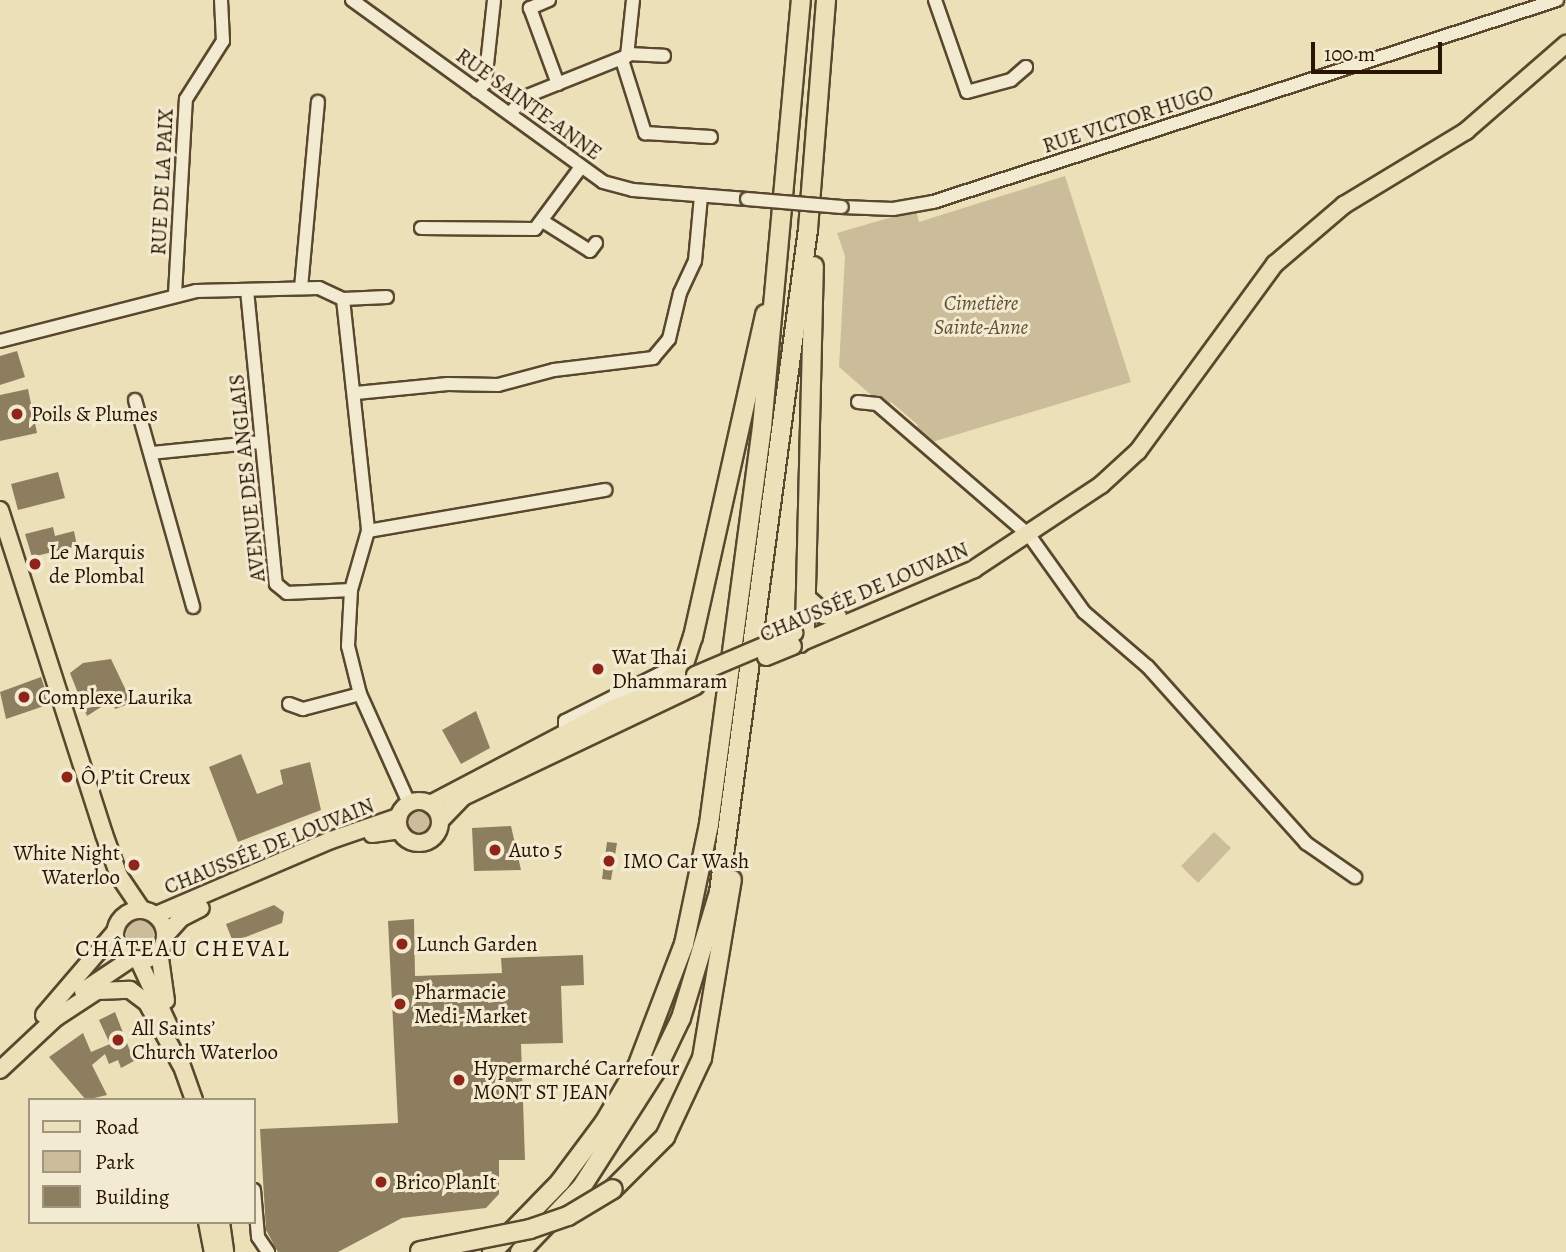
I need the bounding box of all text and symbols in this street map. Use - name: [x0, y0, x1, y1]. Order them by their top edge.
- scale bar: [1314, 28, 1445, 72]
- text: 100 m: [1324, 40, 1375, 68]
- street label: RUE SAINTE-ANNE: [451, 43, 607, 165]
- street label: RUE VICTOR HUGO: [1039, 79, 1217, 159]
- street label: RUE DE LA PAIX: [146, 108, 178, 256]
- park label: Cimetière Sainte-Anne: [934, 290, 1028, 340]
- street label: AVENUE DES ANGLAIS: [224, 373, 270, 583]
- place label: Poils & Plumes: [31, 401, 158, 427]
- marker: Poils & Plumes: [9, 406, 25, 422]
- street label: CHAUSSÉE DE LOUVAIN: [756, 537, 972, 647]
- place label: Le Marquis de Plombal: [49, 539, 145, 589]
- marker: Le Marquis de Plombal: [27, 556, 43, 572]
- place label: Wat Thai Dhammaram: [612, 644, 728, 694]
- marker: Wat Thai Dhammaram: [590, 661, 606, 677]
- place label: Complexe Laurika: [38, 684, 193, 710]
- marker: Complexe Laurika: [16, 689, 32, 705]
- place label: Ô P'tit Creux: [81, 764, 190, 790]
- marker: Ô P'tit Creux: [59, 769, 75, 785]
- street label: CHAUSSÉE DE LOUVAIN: [160, 792, 378, 900]
- place label: Auto 5: [509, 837, 563, 863]
- place label: White Night Waterloo: [14, 840, 120, 890]
- marker: Auto 5: [487, 842, 503, 858]
- place label: IMO Car Wash: [623, 848, 749, 874]
- marker: IMO Car Wash: [601, 853, 617, 869]
- marker: White Night Waterloo: [126, 857, 142, 873]
- place label: Lunch Garden: [416, 931, 537, 957]
- district label: CHÂTEAU CHEVAL: [77, 935, 289, 963]
- marker: Lunch Garden: [394, 936, 410, 952]
- place label: Pharmacie Medi-Market: [414, 979, 527, 1029]
- marker: Pharmacie Medi-Market: [392, 996, 408, 1012]
- place label: All Saints’ Church Waterloo: [132, 1015, 278, 1065]
- marker: All Saints’ Church Waterloo: [110, 1032, 126, 1048]
- place label: Hypermarché Carrefour MONT ST JEAN: [473, 1055, 680, 1105]
- marker: Hypermarché Carrefour MONT ST JEAN: [451, 1072, 467, 1088]
- legend: [28, 1098, 256, 1224]
- text: Road: [95, 1113, 139, 1141]
- text: Park: [95, 1148, 134, 1176]
- place label: Brico PlanIt: [395, 1169, 497, 1195]
- marker: Brico PlanIt: [373, 1174, 389, 1190]
- text: Building: [95, 1183, 169, 1211]

